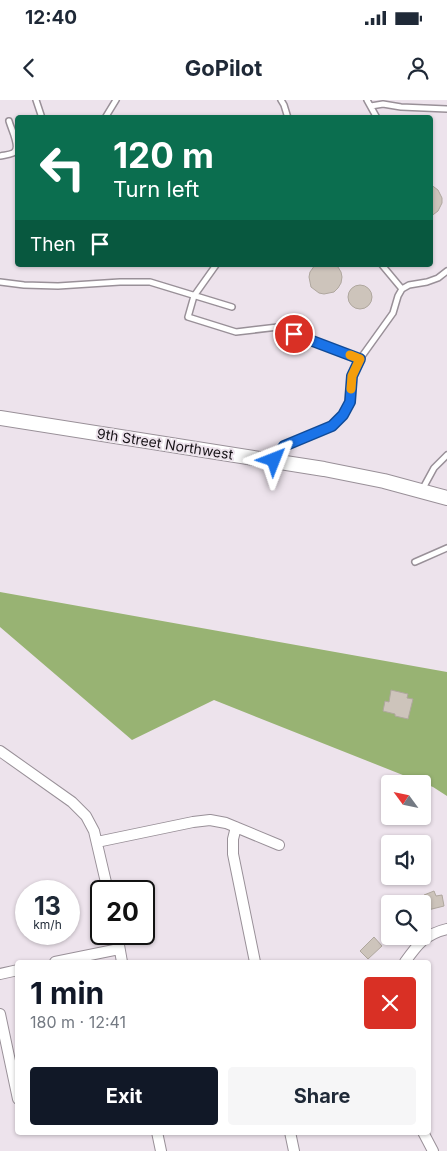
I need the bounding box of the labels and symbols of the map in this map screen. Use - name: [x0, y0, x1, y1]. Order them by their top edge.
- pin: [273, 313, 315, 355]
- street label: 9th Street Northwest: [96, 424, 235, 463]
- position arrow: [247, 433, 299, 485]
- north arrow: [381, 775, 431, 825]
- speed limit sign: 20: [90, 880, 155, 945]

